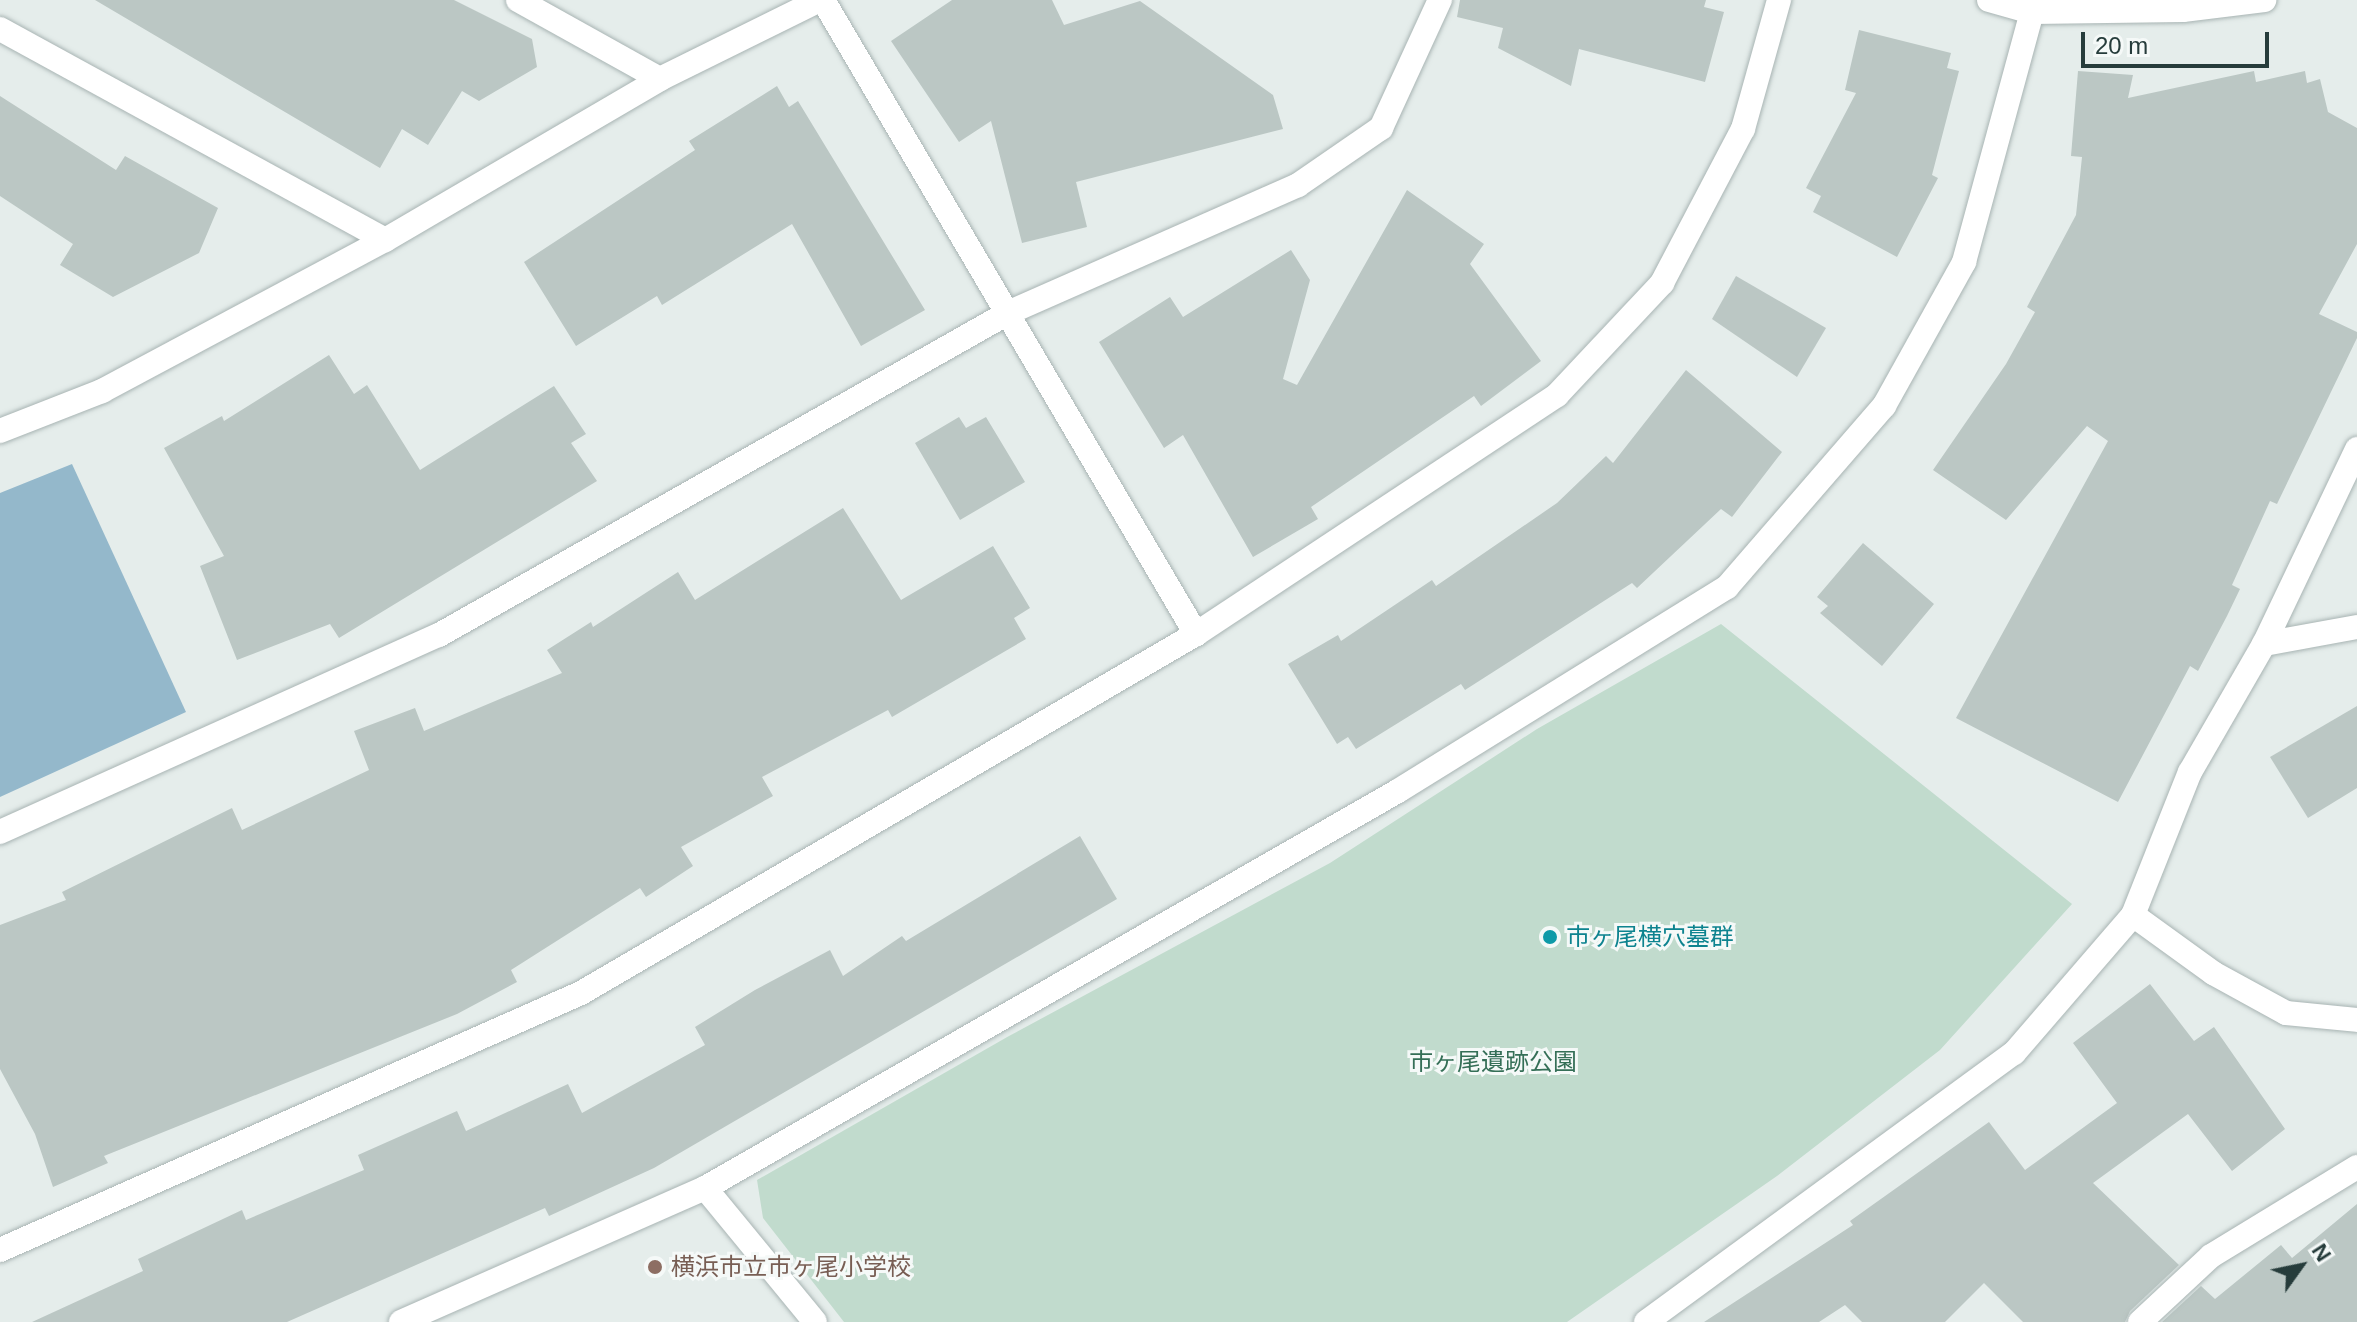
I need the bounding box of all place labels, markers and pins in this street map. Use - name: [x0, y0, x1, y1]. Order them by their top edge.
- place label: 市ヶ尾横穴墓群: [1566, 923, 1734, 951]
- marker: 市ヶ尾横穴墓群: [1541, 928, 1559, 946]
- place label: 横浜市立市ヶ尾小学校: [671, 1253, 911, 1281]
- marker: 横浜市立市ヶ尾小学校: [646, 1258, 664, 1276]

